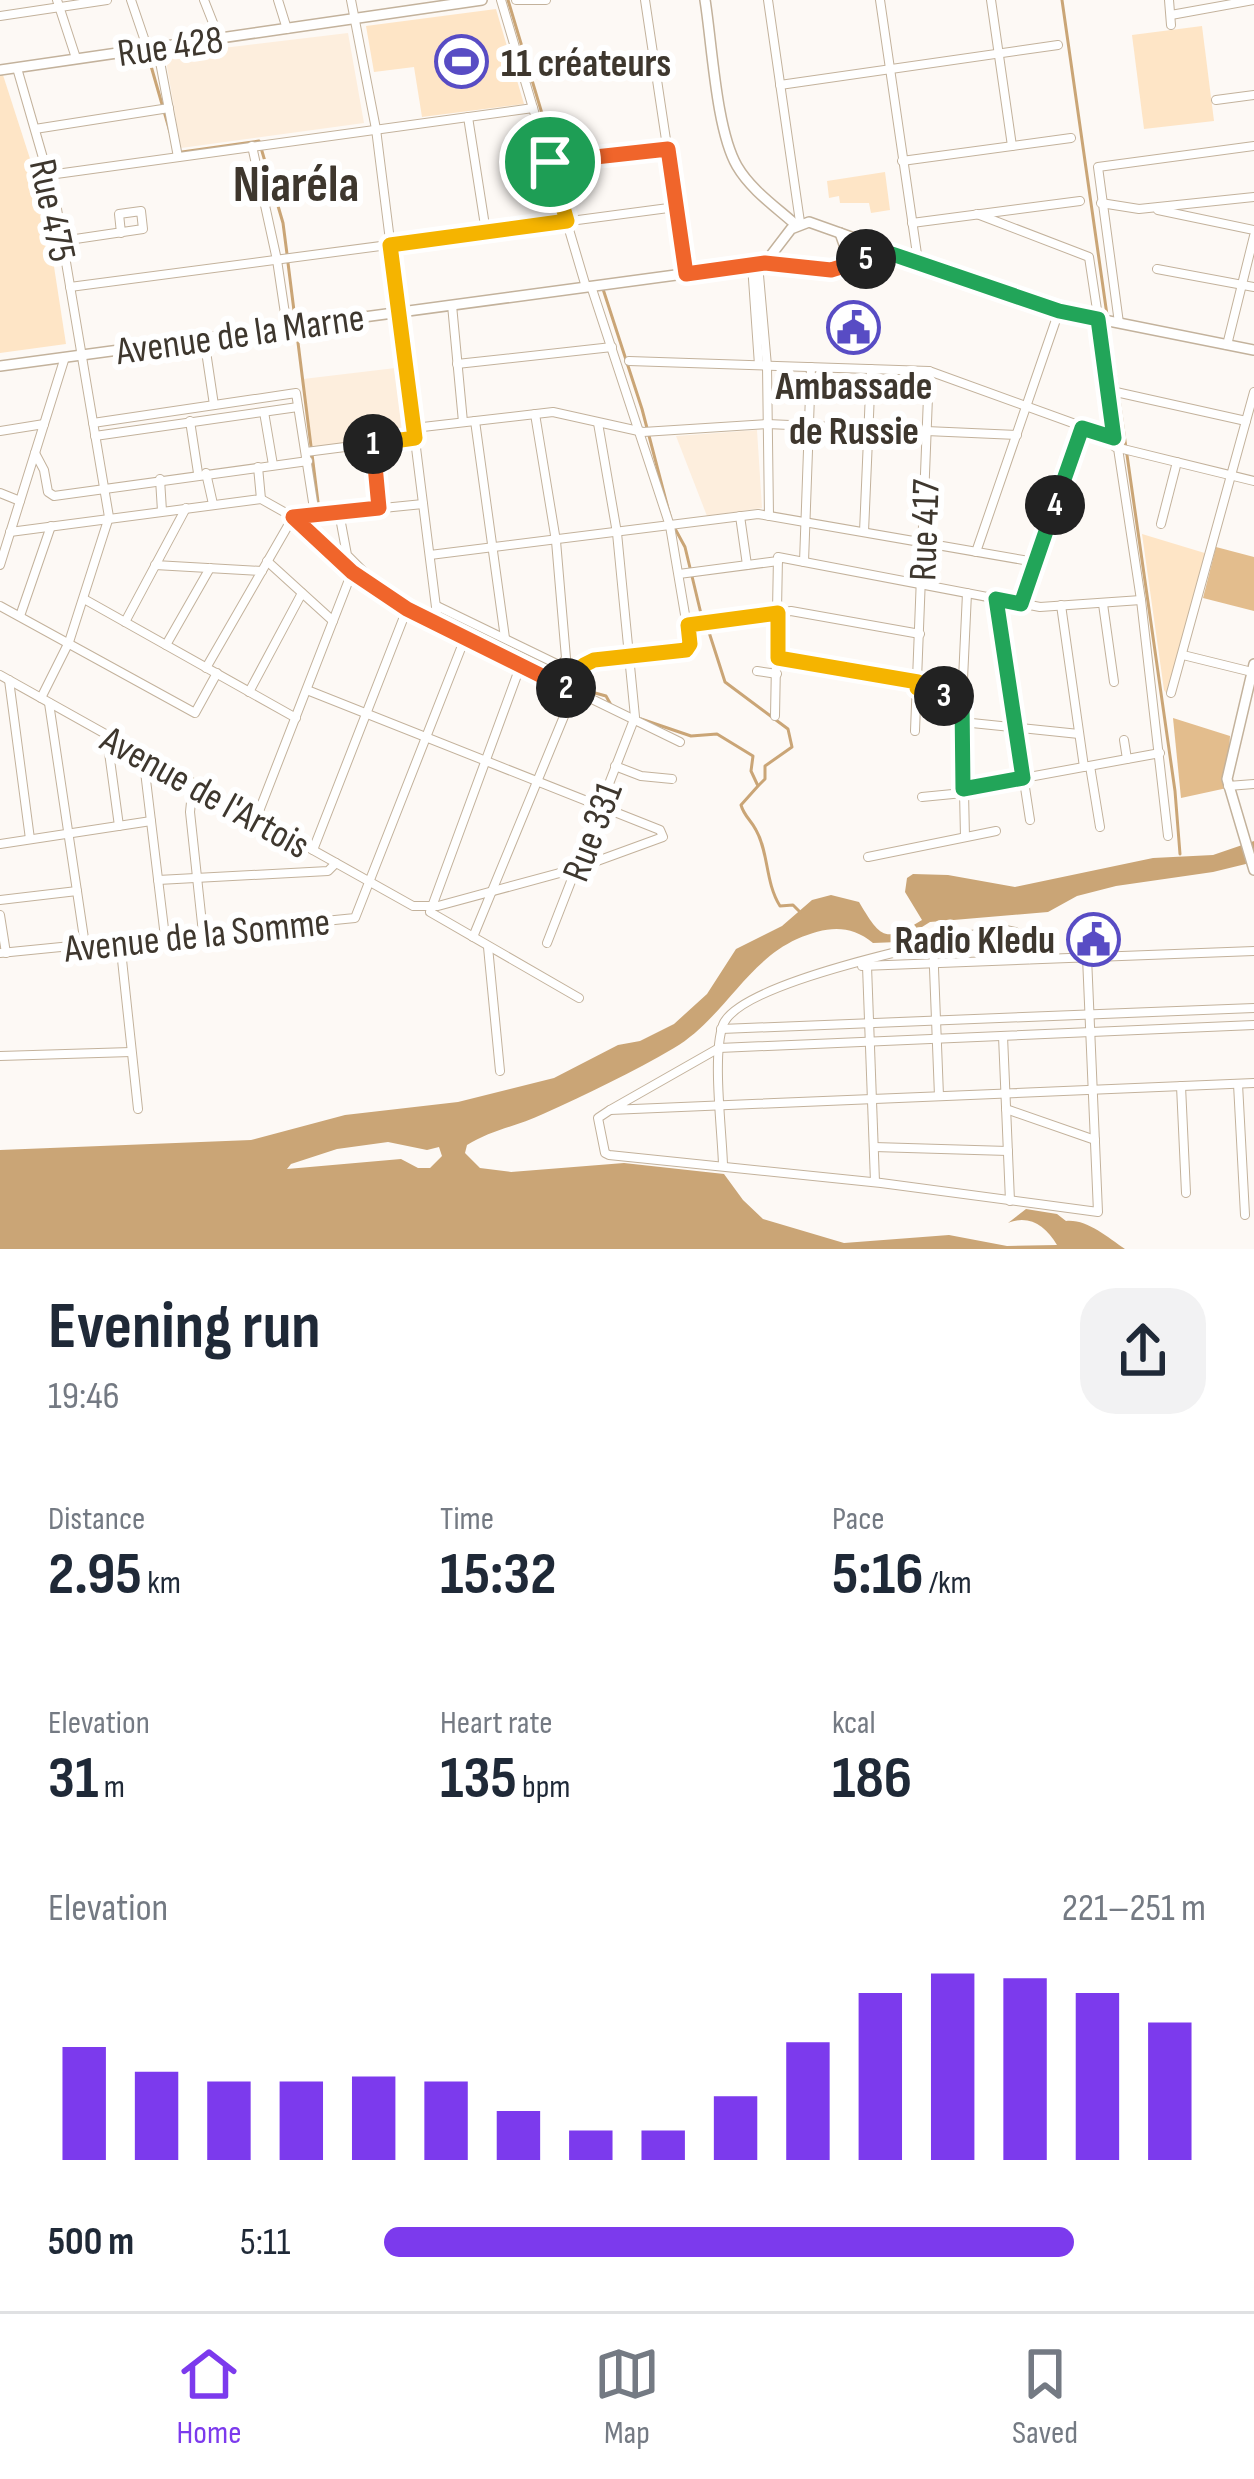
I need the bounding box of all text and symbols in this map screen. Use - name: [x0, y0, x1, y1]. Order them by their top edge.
- street label: Rue 428: [115, 17, 226, 78]
- sports icon: 11 créateurs: [434, 34, 490, 90]
- place label: 11 créateurs: [501, 41, 671, 88]
- pin: [499, 111, 601, 213]
- icon: arrive: [517, 129, 583, 195]
- street label: Rue 475: [18, 155, 85, 266]
- district label: Niaréla: [233, 155, 359, 216]
- pin: 5: [836, 229, 896, 289]
- text: 5: [859, 239, 873, 279]
- street label: Avenue de la Marne: [112, 295, 367, 376]
- public building icon: Ambassade de Russie: [826, 300, 882, 356]
- place label: Ambassade de Russie: [774, 364, 933, 456]
- pin: 1: [343, 414, 403, 474]
- text: 1: [367, 424, 379, 464]
- pin: 4: [1025, 475, 1085, 535]
- street label: Rue 417: [900, 478, 951, 582]
- text: 4: [1047, 485, 1063, 525]
- pin: 2: [536, 658, 596, 718]
- pin: 3: [914, 666, 974, 726]
- text: 2: [559, 668, 573, 708]
- text: 3: [937, 676, 951, 716]
- street label: Avenue de l'Artois: [91, 716, 317, 870]
- street label: Rue 331: [553, 775, 634, 888]
- street label: Avenue de la Somme: [61, 899, 332, 974]
- public building icon: Radio Kledu: [1066, 911, 1122, 967]
- place label: Radio Kledu: [895, 918, 1055, 965]
- text: Evening run: [48, 1288, 321, 1367]
- button: share: [1080, 1288, 1206, 1414]
- text: 19:46: [48, 1373, 120, 1420]
- text: Distance: [48, 1499, 145, 1539]
- text: Time: [440, 1499, 494, 1539]
- text: Pace: [832, 1499, 885, 1539]
- text: 2.95: [48, 1539, 142, 1611]
- text: 15:32: [440, 1539, 557, 1611]
- text: 5:16: [832, 1539, 924, 1611]
- text: km: [142, 1563, 181, 1603]
- text: /km: [924, 1563, 972, 1603]
- text: Elevation: [48, 1703, 150, 1743]
- text: Heart rate: [440, 1703, 553, 1743]
- text: kcal: [832, 1703, 876, 1743]
- text: 31: [48, 1743, 98, 1815]
- text: 135: [440, 1743, 517, 1815]
- text: 186: [832, 1743, 912, 1815]
- text: m: [98, 1767, 125, 1807]
- text: bpm: [517, 1767, 571, 1807]
- text: Elevation: [48, 1885, 168, 1932]
- text: 221–251 m: [1062, 1885, 1206, 1932]
- text: 500 m: [48, 2219, 134, 2266]
- text: 5:11: [240, 2219, 290, 2266]
- tab: Home: [176, 2341, 242, 2453]
- tab: Map: [594, 2341, 660, 2453]
- tab: Saved: [1012, 2341, 1078, 2453]

